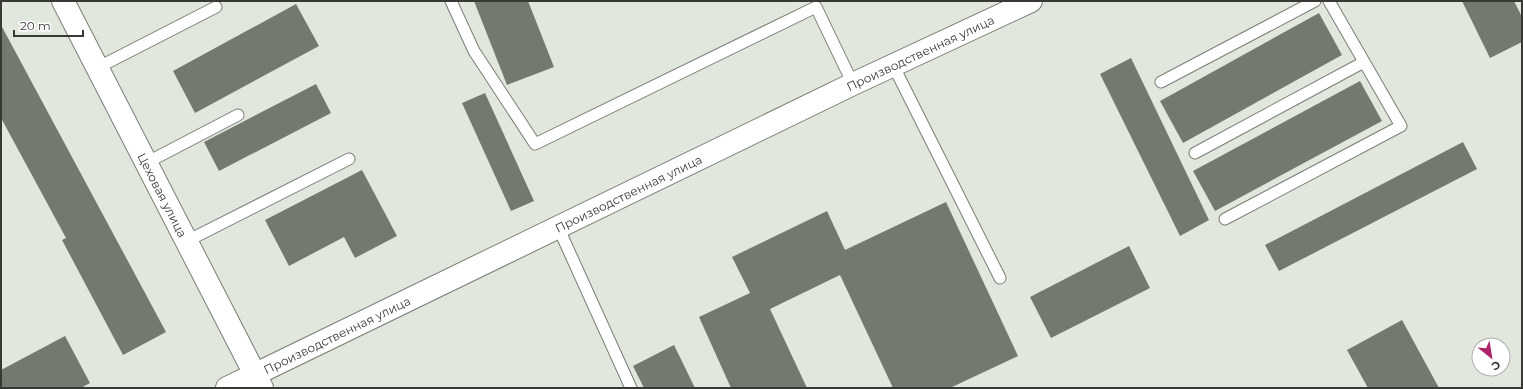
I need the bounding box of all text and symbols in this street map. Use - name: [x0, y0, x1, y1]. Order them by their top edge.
- scale bar: [14, 12, 83, 38]
- street label: Производственная улица: [844, 12, 996, 94]
- text: 20 m: [20, 18, 51, 33]
- street label: Цеховая улица: [135, 150, 191, 240]
- street label: Производственная улица: [552, 151, 704, 235]
- street label: Производственная улица: [261, 293, 413, 377]
- north arrow: [1471, 337, 1511, 377]
- text: С: [1489, 358, 1503, 374]

